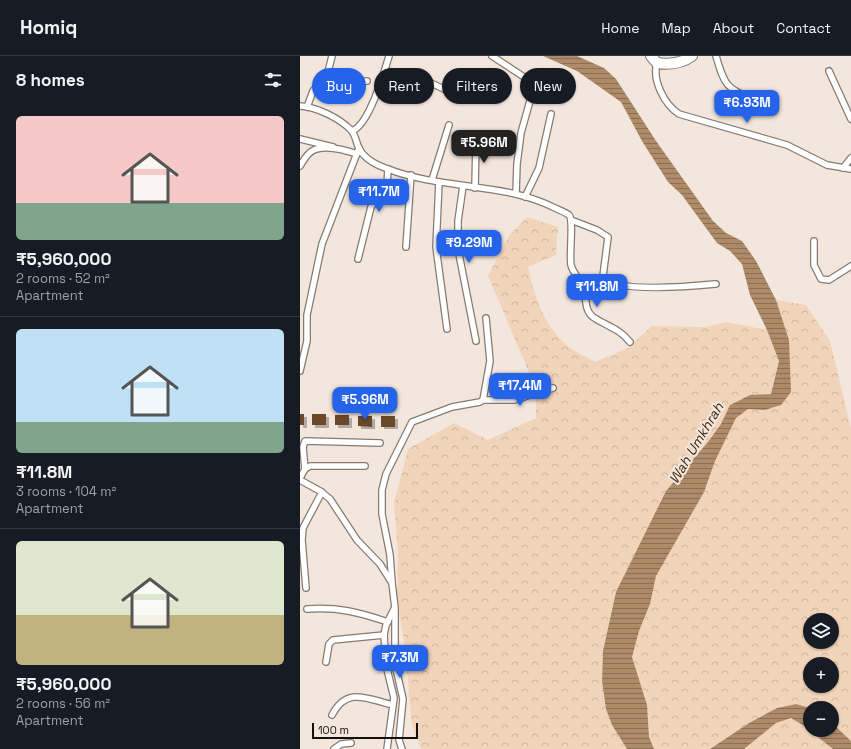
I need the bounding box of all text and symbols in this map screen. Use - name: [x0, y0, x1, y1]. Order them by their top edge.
- text: Homiq: [20, 15, 78, 40]
- text: Home: [601, 19, 639, 37]
- text: Map: [661, 19, 691, 37]
- text: About: [713, 19, 754, 37]
- text: Contact: [776, 19, 831, 37]
- chip: Buy: [312, 68, 366, 104]
- chip: Rent: [374, 68, 434, 104]
- chip: Filters: [442, 68, 512, 104]
- chip: New: [520, 68, 576, 104]
- text: 8 homes: [16, 69, 85, 91]
- icon: filters: [262, 69, 284, 91]
- pin: ₹6.93M: [714, 90, 780, 124]
- text: ₹6.93M: [723, 94, 771, 111]
- pin: ₹5.96M: [451, 130, 517, 164]
- text: ₹5.96M: [460, 134, 508, 151]
- icon: home: [114, 142, 186, 214]
- pin: ₹11.7M: [346, 179, 412, 213]
- text: ₹11.7M: [358, 183, 400, 200]
- pin: ₹9.29M: [436, 230, 502, 264]
- text: ₹9.29M: [445, 234, 493, 251]
- text: ₹5,960,000: [16, 248, 111, 270]
- text: 2 rooms · 52 m²: [16, 270, 110, 287]
- pin: ₹11.8M: [564, 274, 630, 308]
- text: ₹11.8M: [576, 278, 618, 295]
- text: Apartment: [16, 287, 84, 304]
- icon: home: [114, 355, 186, 427]
- pin: ₹17.4M: [487, 373, 553, 407]
- text: ₹17.4M: [498, 377, 542, 394]
- pin: ₹5.96M: [332, 387, 398, 421]
- text: ₹5.96M: [341, 391, 389, 408]
- water label: Wah Umkhrah: [665, 399, 727, 487]
- text: ₹11.8M: [16, 461, 72, 483]
- text: 3 rooms · 104 m²: [16, 483, 116, 500]
- text: Apartment: [16, 500, 84, 517]
- icon: home: [114, 567, 186, 639]
- map controls: [803, 613, 839, 737]
- button: layers: [803, 613, 839, 649]
- pin: ₹7.3M: [372, 645, 428, 679]
- text: ₹7.3M: [381, 649, 419, 666]
- button: +: [803, 657, 839, 693]
- text: ₹5,960,000: [16, 673, 111, 695]
- text: 2 rooms · 56 m²: [16, 695, 110, 712]
- button: −: [803, 701, 839, 737]
- text: Apartment: [16, 712, 84, 729]
- scale bar: [312, 721, 418, 740]
- text: 100 m: [318, 723, 349, 737]

